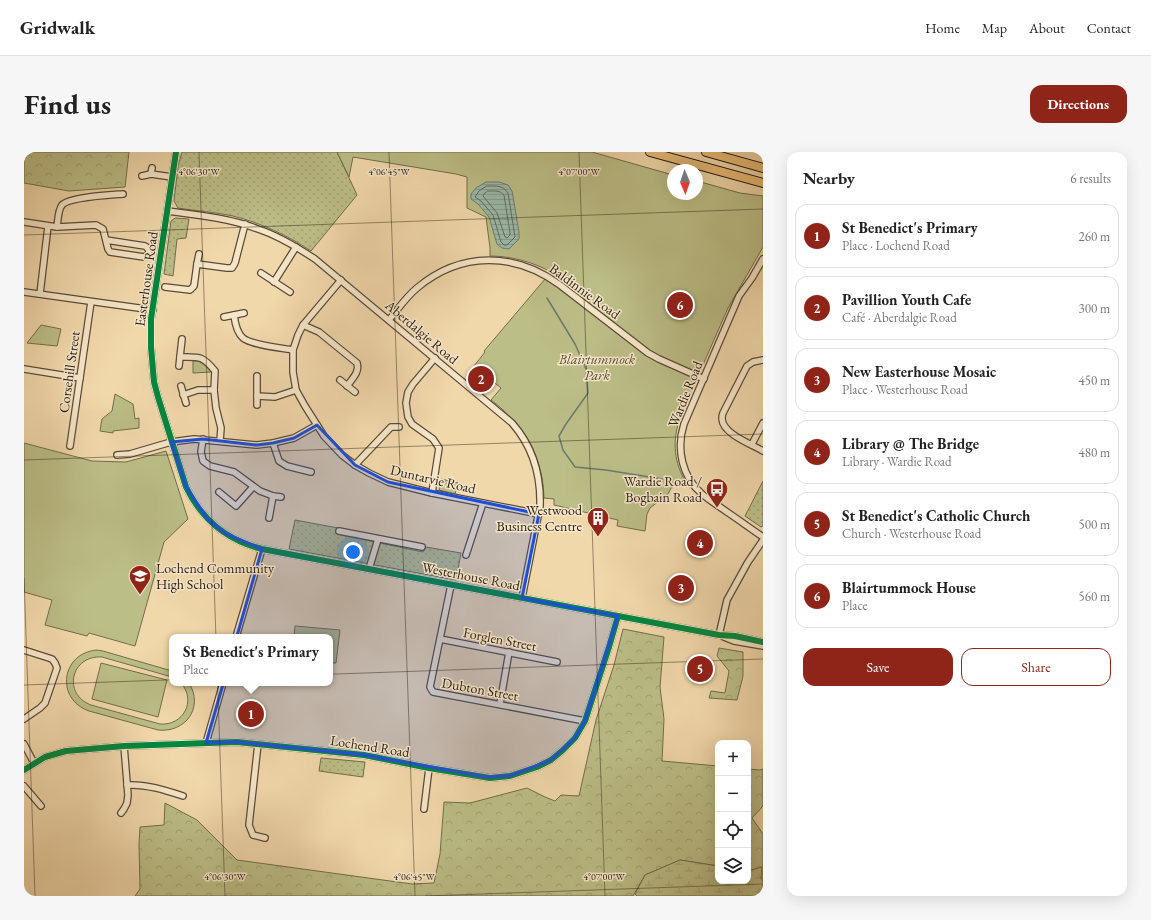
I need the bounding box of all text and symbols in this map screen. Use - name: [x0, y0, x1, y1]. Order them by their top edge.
- text: Gridwalk: [20, 15, 95, 40]
- text: Home: [925, 19, 960, 37]
- text: Map: [982, 19, 1007, 37]
- text: About: [1029, 19, 1065, 37]
- text: Contact: [1087, 19, 1131, 37]
- button: Directions: [1030, 85, 1127, 123]
- text: Find us: [24, 86, 111, 122]
- north arrow: [667, 164, 703, 200]
- text: 4°06'30"W: [178, 165, 221, 178]
- text: 4°06'45"W: [368, 165, 411, 178]
- text: 4°07'00"W: [558, 165, 601, 178]
- text: Nearby: [803, 167, 855, 189]
- text: 6 results: [1070, 170, 1111, 187]
- text: St Benedict's Primary: [842, 218, 978, 237]
- text: 1: [814, 228, 820, 245]
- text: 260 m: [1079, 228, 1110, 245]
- street label: Easterhouse Road: [130, 229, 162, 328]
- text: Place · Lochend Road: [842, 237, 950, 254]
- street label: Baldinnie Road: [546, 259, 625, 323]
- pin: 6: [667, 290, 693, 320]
- text: Pavillion Youth Cafe: [842, 290, 971, 309]
- street label: Aberdalgie Road: [381, 295, 463, 368]
- text: 2: [814, 300, 820, 317]
- text: 300 m: [1079, 300, 1110, 317]
- text: Café · Aberdalgie Road: [842, 309, 957, 326]
- street label: Corsehill Street: [54, 329, 84, 414]
- park label: Blairtummock Park: [558, 350, 636, 384]
- street label: Wardie Road: [664, 357, 707, 430]
- text: New Easterhouse Mosaic: [842, 362, 996, 381]
- pin: 2: [468, 364, 494, 394]
- text: 3: [814, 372, 820, 389]
- text: 450 m: [1079, 372, 1110, 389]
- text: Place · Westerhouse Road: [842, 381, 968, 398]
- text: Library @ The Bridge: [842, 434, 979, 453]
- text: 4: [814, 444, 820, 461]
- text: 480 m: [1079, 444, 1110, 461]
- text: Library · Wardie Road: [842, 453, 952, 470]
- street label: Duntarvie Road: [389, 460, 478, 498]
- place label: Wardie Road / Bogbain Road: [624, 472, 703, 506]
- bus stop icon: Wardie Road / Bogbain Road: [704, 476, 730, 509]
- place label: Westwood Business Centre: [496, 501, 583, 535]
- building icon: Westwood Business Centre: [585, 505, 611, 538]
- text: St Benedict's Catholic Church: [842, 506, 1030, 525]
- text: 5: [814, 516, 820, 533]
- text: 500 m: [1079, 516, 1110, 533]
- text: Church · Westerhouse Road: [842, 525, 981, 542]
- pin: 4: [687, 528, 713, 558]
- your location: [343, 542, 363, 562]
- street label: Westerhouse Road: [420, 558, 522, 595]
- place label: Lochend Community High School: [156, 559, 275, 593]
- school or university icon: Lochend Community High School: [127, 563, 153, 596]
- pin: 3: [668, 573, 694, 603]
- text: Blairtummock House: [842, 578, 976, 597]
- text: 6: [814, 588, 820, 605]
- text: 560 m: [1079, 588, 1110, 605]
- text: Place: [842, 597, 868, 614]
- street label: Forglen Street: [462, 623, 539, 655]
- popup: [169, 634, 333, 686]
- text: St Benedict's Primary: [183, 642, 319, 661]
- button: Save: [803, 648, 953, 686]
- button: Share: [961, 648, 1111, 686]
- pin: 5: [687, 654, 713, 684]
- text: Place: [183, 661, 209, 678]
- street label: Dubton Street: [440, 673, 520, 705]
- pin: 1: [238, 699, 264, 729]
- street label: Lochend Road: [329, 731, 412, 761]
- map controls: [715, 740, 751, 884]
- button: +: [715, 740, 751, 776]
- button: −: [715, 776, 751, 812]
- button: locate: [715, 812, 751, 848]
- button: layers: [715, 848, 751, 884]
- text: 4°06'30"W: [204, 870, 247, 883]
- text: 4°06'45"W: [393, 870, 436, 883]
- text: 4°07'00"W: [583, 870, 626, 883]

